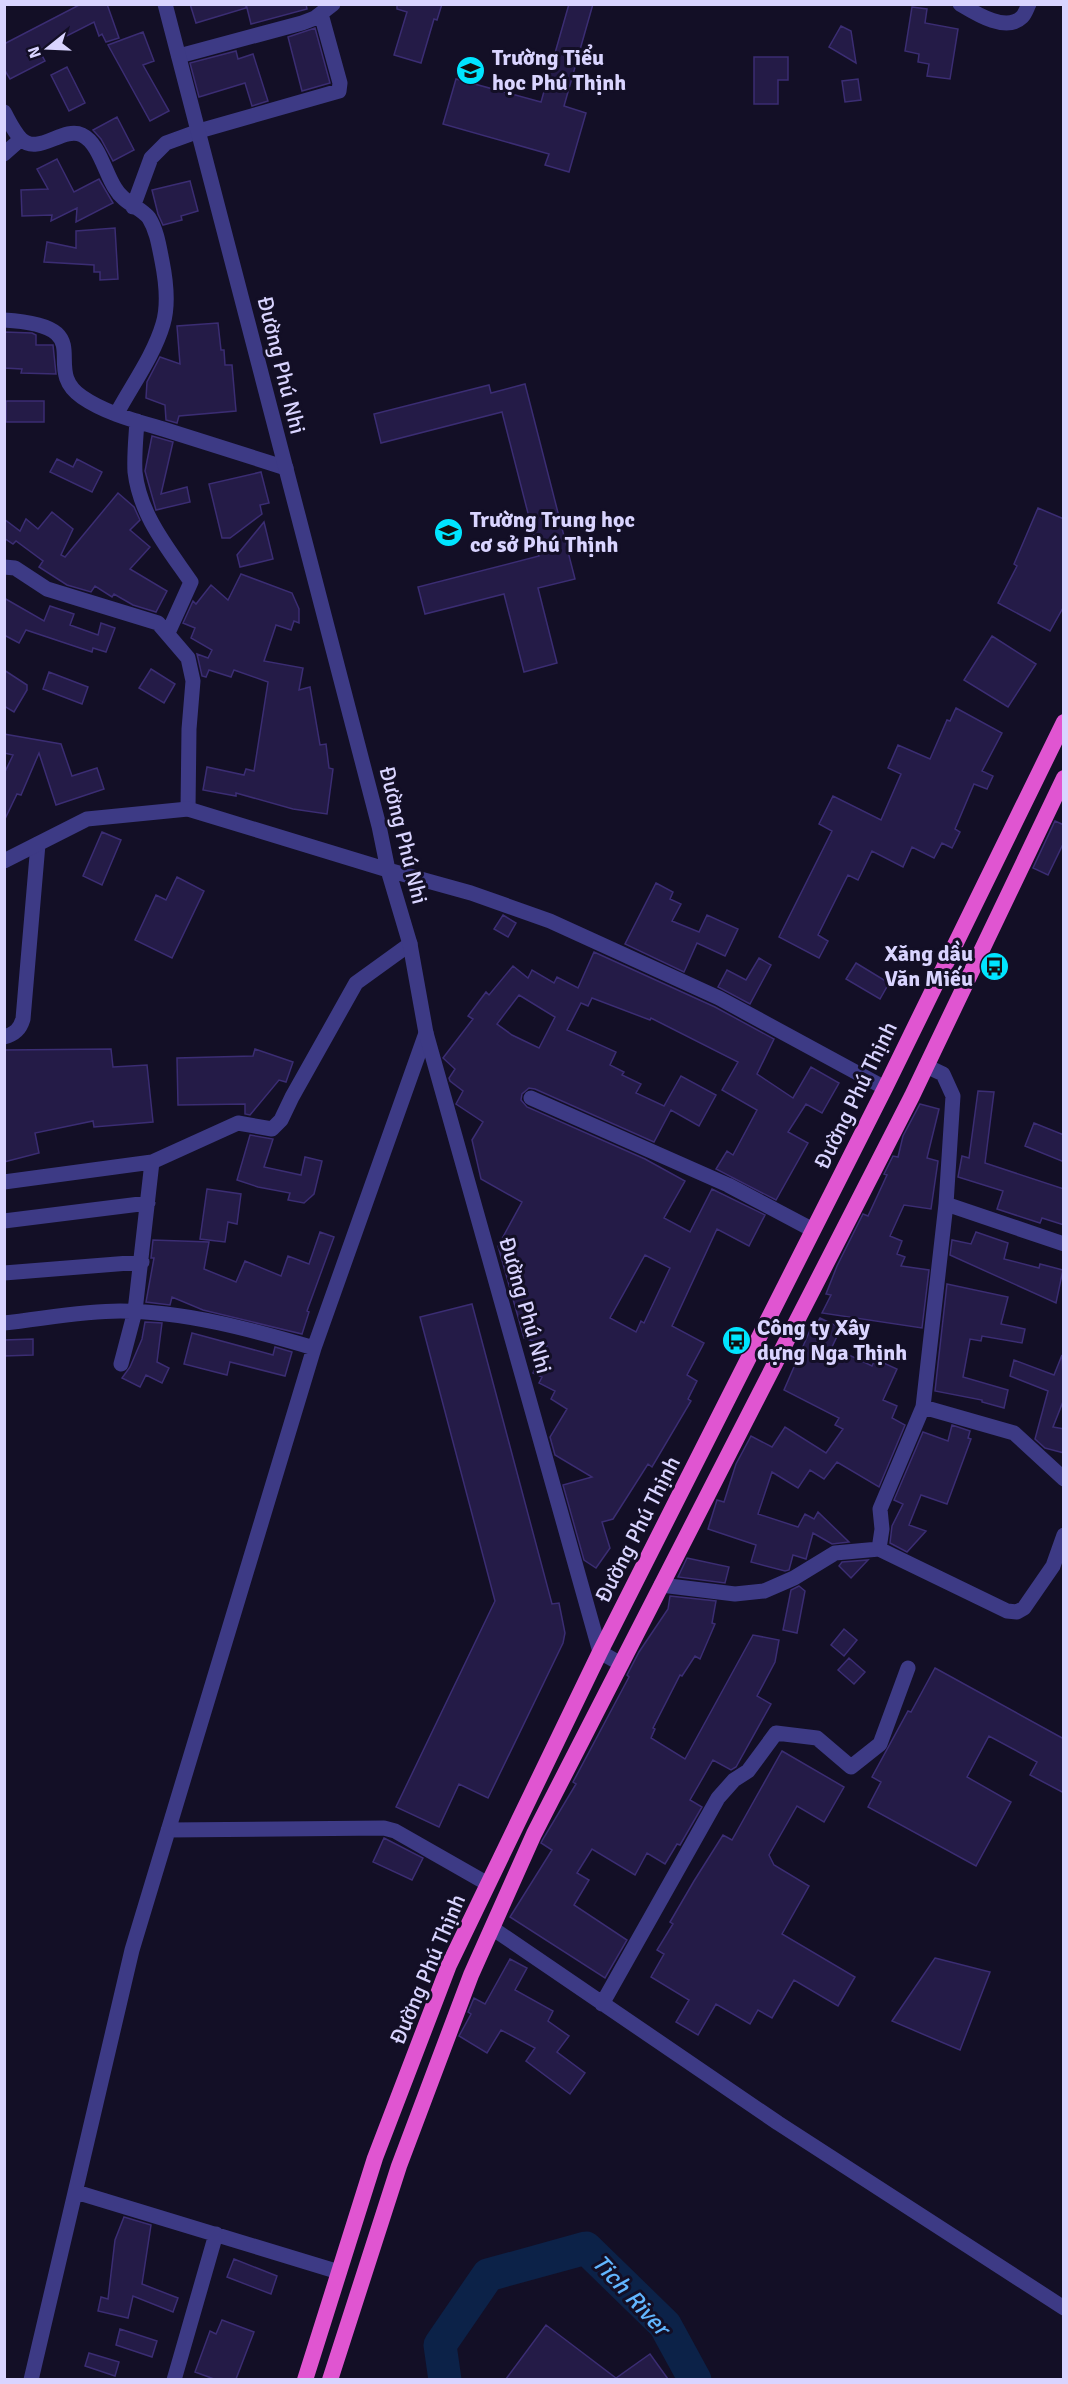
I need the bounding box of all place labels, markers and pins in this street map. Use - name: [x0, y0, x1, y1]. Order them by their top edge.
- place label: Trường Tiểu học Phú Thịnh: [492, 44, 626, 96]
- school or university icon: Trường Tiểu học Phú Thịnh: [455, 54, 487, 86]
- place label: Trường Trung học cơ sở Phú Thịnh: [470, 506, 635, 558]
- school or university icon: Trường Trung học cơ sở Phú Thịnh: [433, 516, 465, 548]
- place label: Xăng dầu Văn Miếu: [884, 940, 973, 992]
- bus stop icon: Xăng dầu Văn Miếu: [978, 950, 1010, 982]
- place label: Công ty Xây dựng Nga Thịnh: [757, 1314, 907, 1366]
- bus stop icon: Công ty Xây dựng Nga Thịnh: [720, 1324, 752, 1356]

